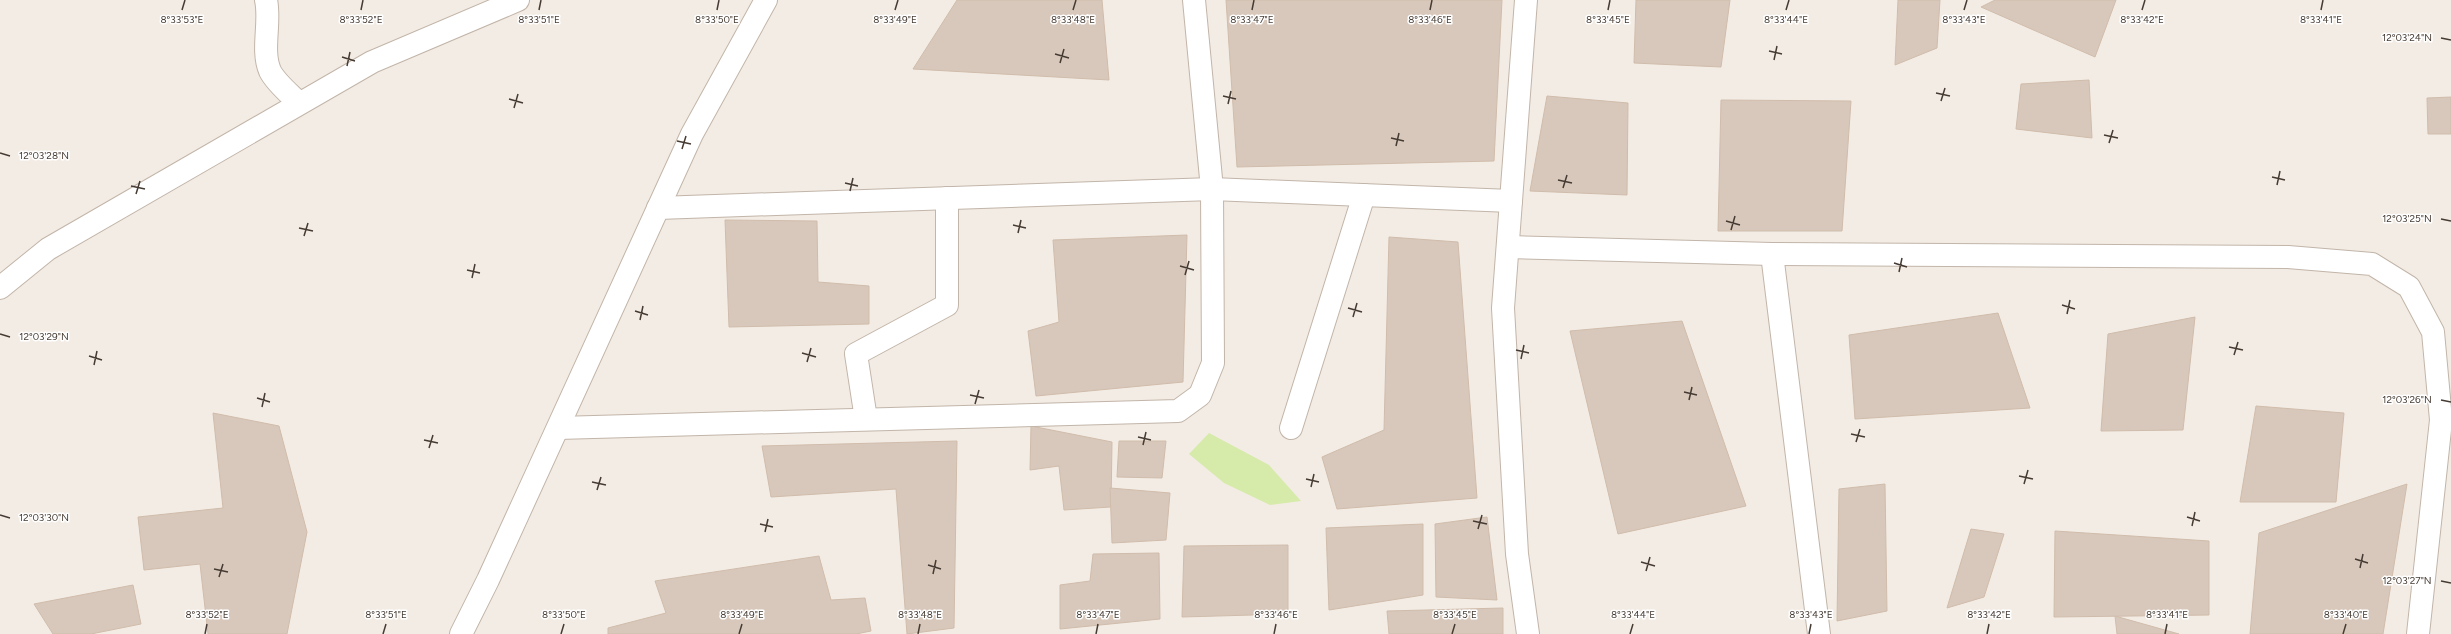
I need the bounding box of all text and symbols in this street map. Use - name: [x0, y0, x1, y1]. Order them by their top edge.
- text: 8°33'53"E: [160, 13, 204, 26]
- text: 8°33'52"E: [339, 13, 383, 26]
- text: 8°33'51"E: [518, 13, 560, 26]
- text: 8°33'50"E: [695, 13, 739, 26]
- text: 8°33'49"E: [873, 13, 917, 26]
- text: 8°33'48"E: [1051, 13, 1095, 26]
- text: 8°33'47"E: [1230, 13, 1274, 26]
- text: 8°33'46"E: [1408, 13, 1452, 26]
- text: 8°33'45"E: [1586, 13, 1630, 26]
- text: 8°33'44"E: [1764, 13, 1808, 26]
- text: 8°33'43"E: [1942, 13, 1986, 26]
- text: 8°33'42"E: [2120, 13, 2164, 26]
- text: 8°33'41"E: [2300, 13, 2342, 26]
- text: 12°03'24"N: [2382, 31, 2432, 44]
- text: 12°03'28"N: [19, 149, 69, 162]
- text: 12°03'25"N: [2382, 212, 2432, 225]
- text: 12°03'29"N: [19, 330, 69, 343]
- text: 12°03'26"N: [2382, 393, 2432, 406]
- text: 12°03'30"N: [19, 511, 69, 524]
- text: 12°03'27"N: [2382, 574, 2432, 587]
- text: 8°33'52"E: [185, 608, 229, 621]
- text: 8°33'51"E: [365, 608, 407, 621]
- text: 8°33'50"E: [542, 608, 586, 621]
- text: 8°33'49"E: [720, 608, 764, 621]
- text: 8°33'48"E: [898, 608, 942, 621]
- text: 8°33'47"E: [1076, 608, 1120, 621]
- text: 8°33'46"E: [1254, 608, 1298, 621]
- text: 8°33'45"E: [1433, 608, 1477, 621]
- text: 8°33'44"E: [1611, 608, 1655, 621]
- text: 8°33'43"E: [1789, 608, 1833, 621]
- text: 8°33'42"E: [1967, 608, 2011, 621]
- text: 8°33'41"E: [2146, 608, 2188, 621]
- text: 8°33'40"E: [2324, 608, 2368, 621]

